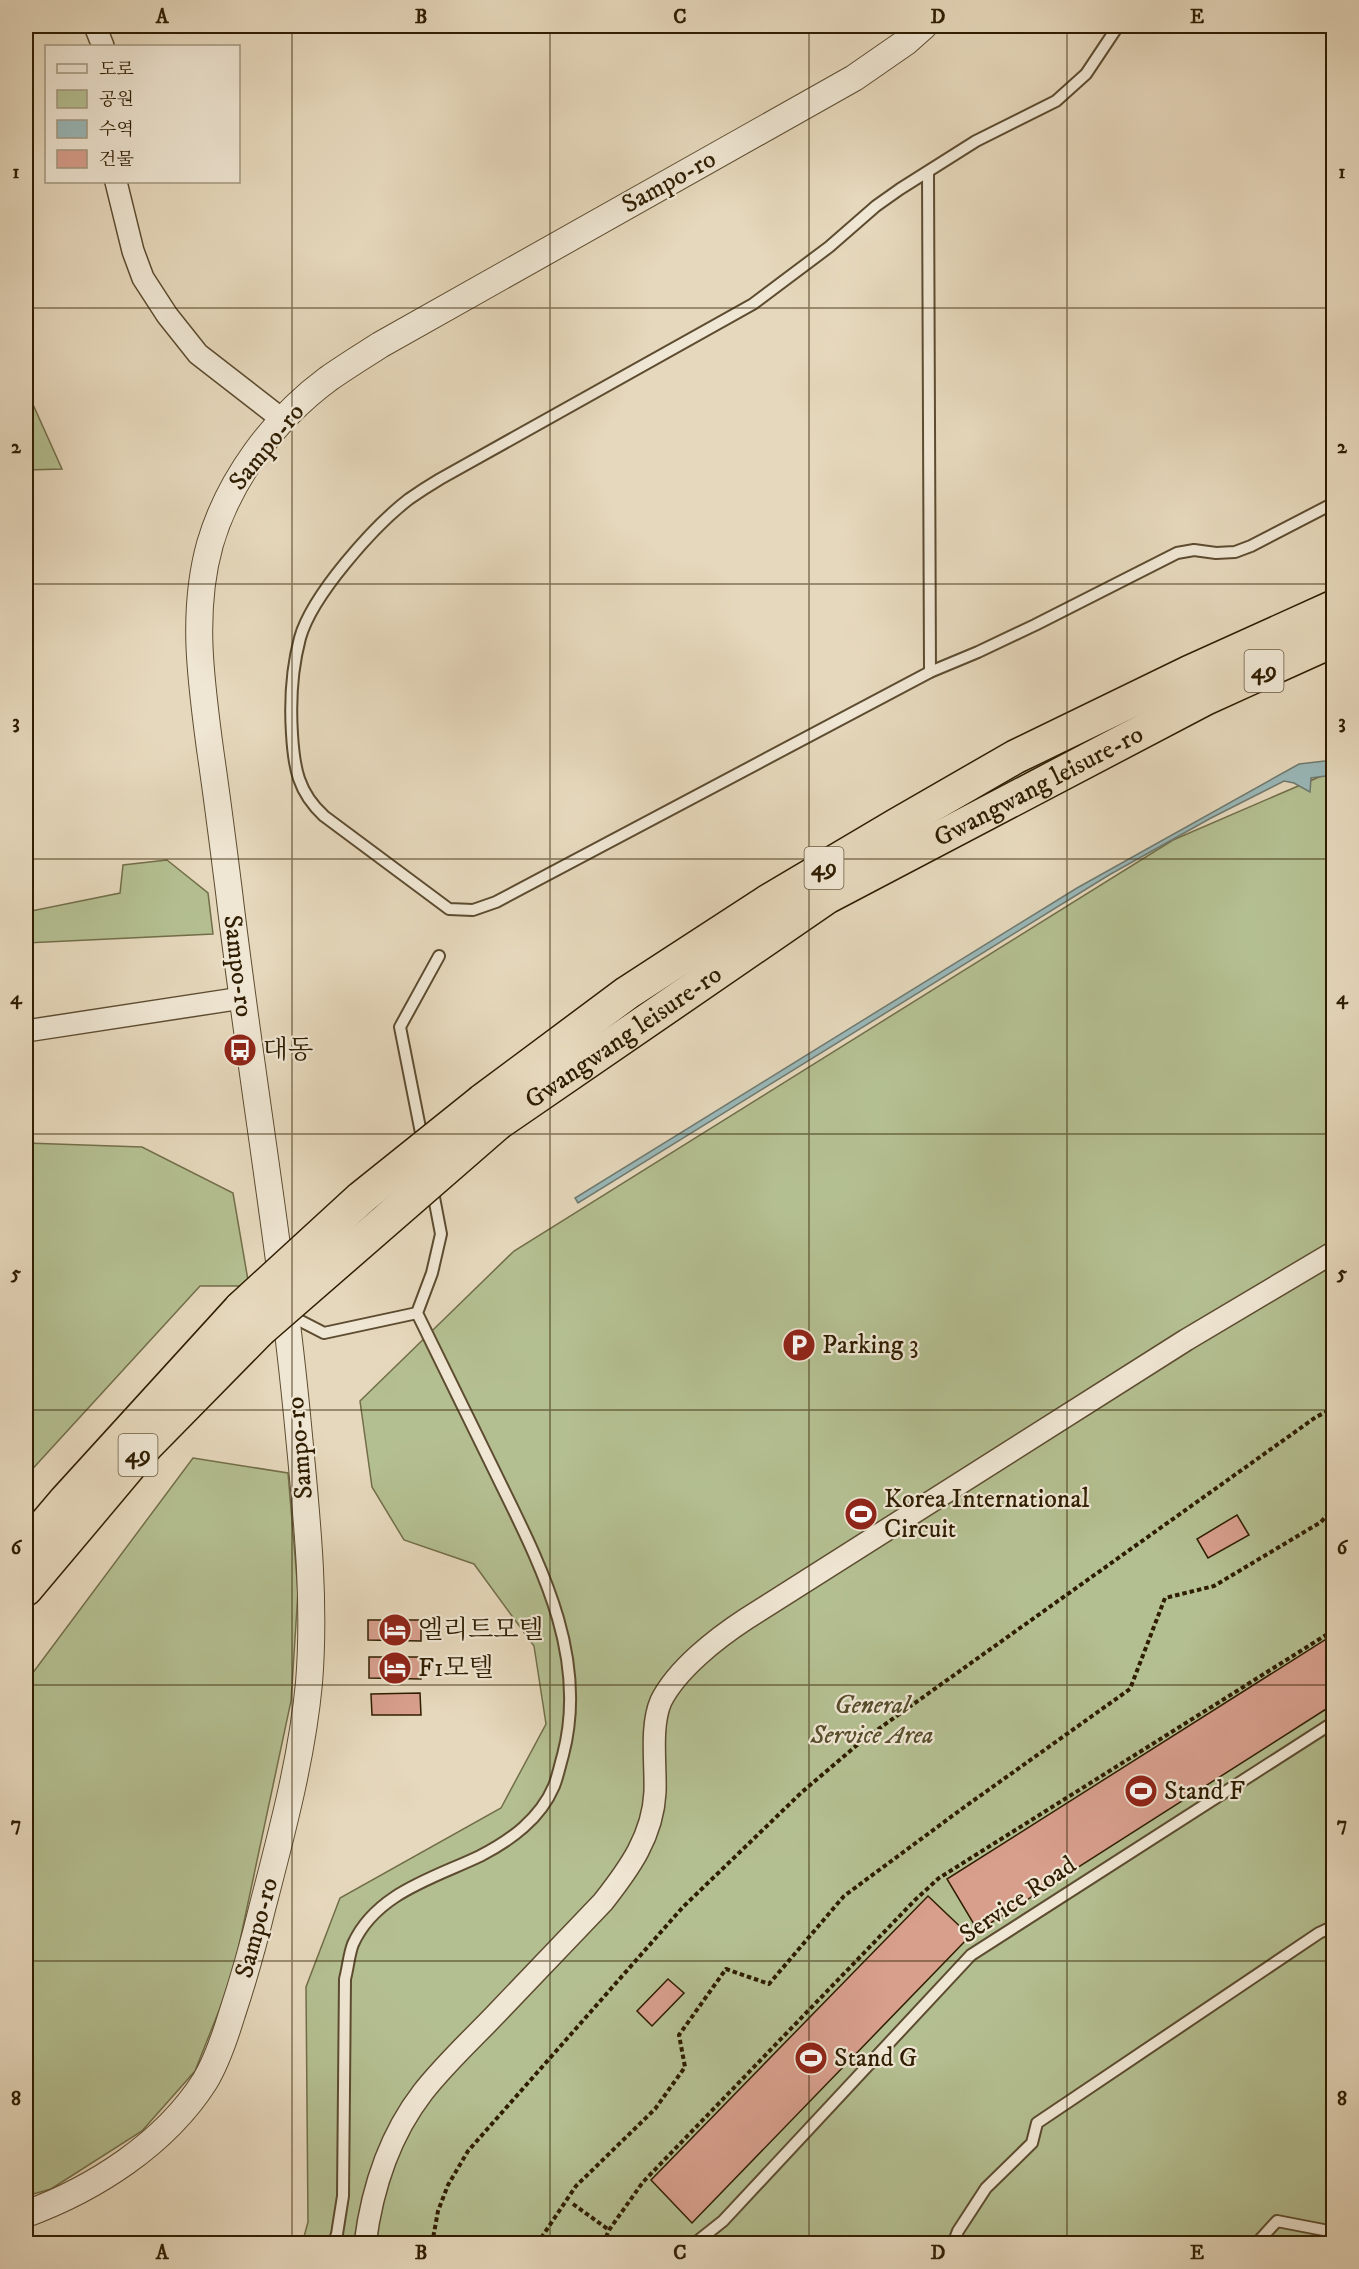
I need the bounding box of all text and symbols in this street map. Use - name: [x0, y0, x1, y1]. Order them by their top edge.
- text: A: [155, 5, 170, 30]
- text: B: [415, 5, 427, 30]
- text: C: [673, 5, 687, 30]
- text: D: [931, 5, 946, 30]
- text: E: [1190, 5, 1204, 30]
- legend: [45, 45, 240, 183]
- text: 도로: [99, 59, 134, 81]
- text: 공원: [99, 89, 134, 111]
- text: 수역: [99, 119, 134, 141]
- street label: Sampo-ro: [616, 143, 722, 221]
- text: 건물: [99, 149, 134, 171]
- text: 1: [12, 160, 20, 185]
- text: 1: [1338, 160, 1346, 185]
- street label: Sampo-ro: [222, 397, 312, 497]
- text: 2: [11, 435, 22, 460]
- text: 2: [1337, 435, 1348, 460]
- road number: 49: [1244, 650, 1284, 692]
- text: 3: [12, 710, 20, 735]
- text: 3: [1338, 710, 1346, 735]
- street label: Gwangwang leisure-ro: [928, 717, 1149, 854]
- road number: 49: [804, 847, 844, 889]
- street label: Sampo-ro: [215, 913, 261, 1019]
- street label: Gwangwang leisure-ro: [518, 958, 728, 1116]
- text: 4: [10, 986, 23, 1011]
- text: 4: [1336, 986, 1349, 1011]
- bus stop icon: 대동: [222, 1032, 258, 1068]
- place label: 대동: [263, 1034, 313, 1067]
- text: 5: [10, 1261, 21, 1286]
- text: 5: [1336, 1261, 1347, 1286]
- parking icon: Parking 3: [781, 1327, 817, 1363]
- place label: Parking 3: [822, 1329, 919, 1362]
- street label: Sampo-ro: [279, 1395, 321, 1501]
- road number: 49: [118, 1434, 158, 1476]
- place label: Korea International Circuit: [884, 1483, 1089, 1546]
- sports icon: Korea International Circuit: [843, 1496, 879, 1532]
- text: 6: [11, 1536, 23, 1561]
- text: 6: [1337, 1536, 1349, 1561]
- hotel icon: 엘리트모텔: [377, 1612, 413, 1648]
- place label: 엘리트모텔: [418, 1614, 544, 1647]
- hotel icon: F1모텔: [377, 1650, 413, 1686]
- place label: F1모텔: [418, 1652, 494, 1685]
- park label: General Service Area: [809, 1689, 934, 1752]
- sports icon: Stand F: [1123, 1773, 1159, 1809]
- place label: Stand F: [1164, 1775, 1245, 1808]
- text: 7: [11, 1812, 21, 1837]
- text: 7: [1337, 1812, 1347, 1837]
- street label: Service Road: [953, 1849, 1083, 1951]
- street label: Sampo-ro: [228, 1874, 286, 1982]
- sports icon: Stand G: [793, 2040, 829, 2076]
- place label: Stand G: [834, 2042, 917, 2075]
- text: 8: [11, 2087, 21, 2112]
- text: 8: [1337, 2087, 1347, 2112]
- text: A: [155, 2241, 170, 2266]
- text: B: [415, 2241, 427, 2266]
- text: C: [673, 2241, 687, 2266]
- text: D: [931, 2241, 946, 2266]
- text: E: [1190, 2241, 1204, 2266]

